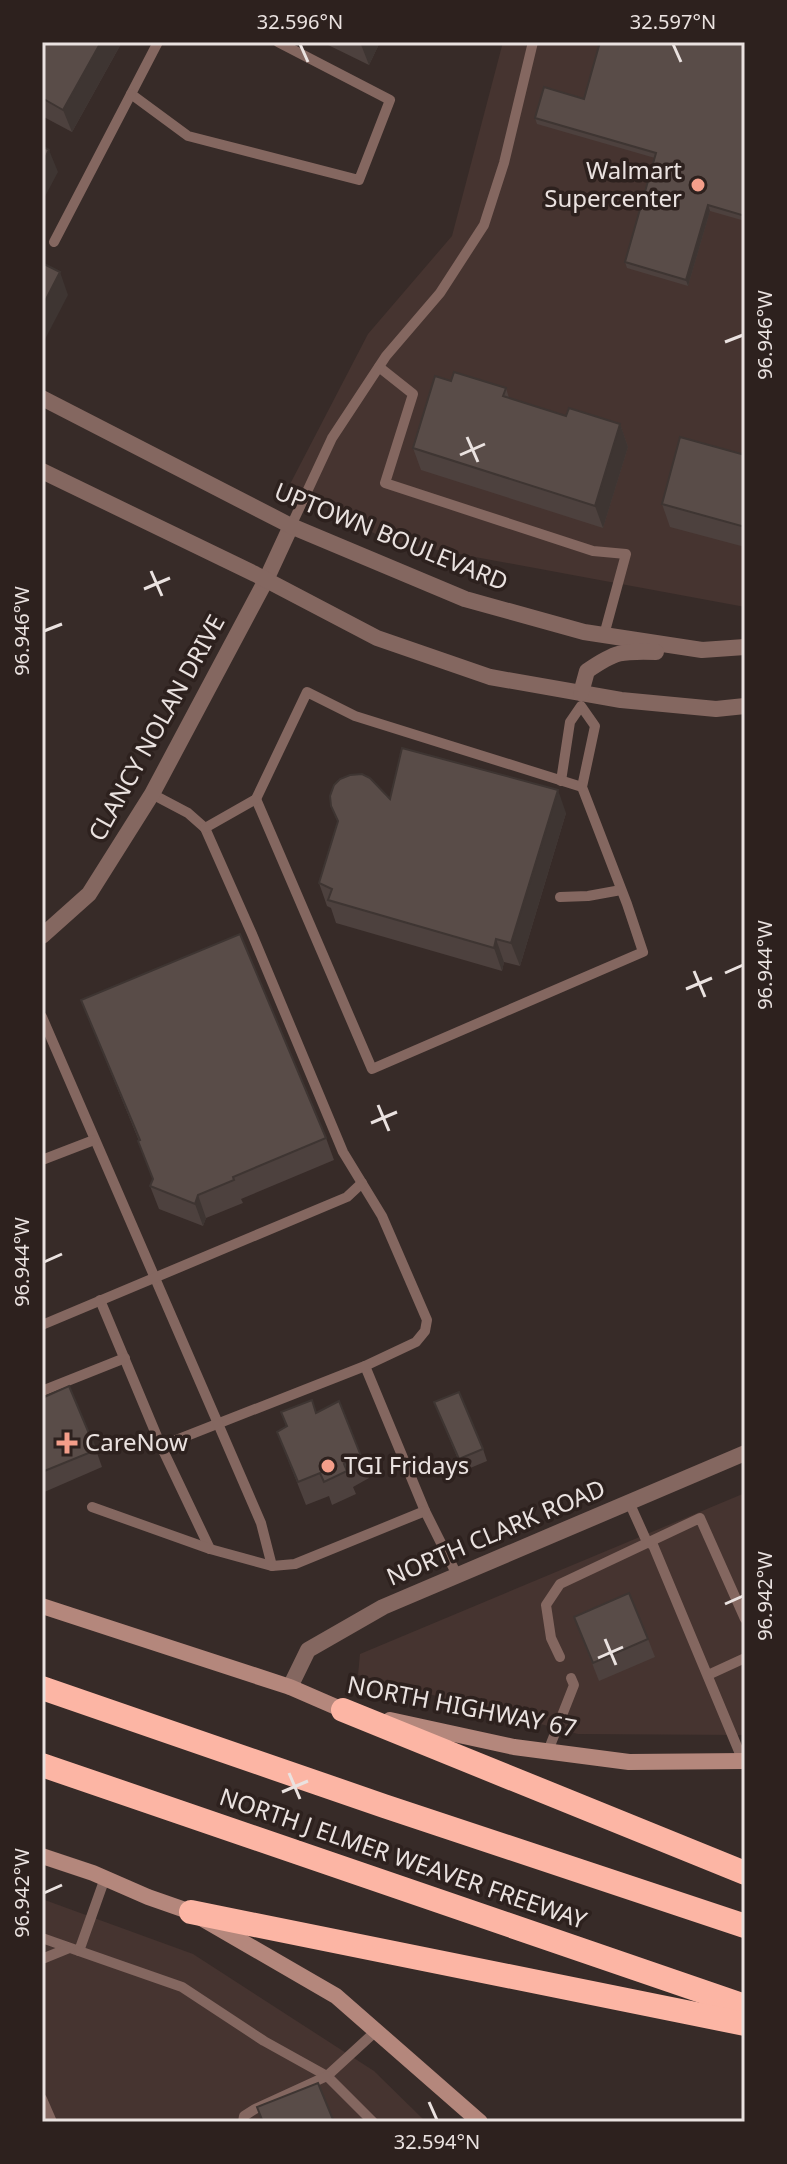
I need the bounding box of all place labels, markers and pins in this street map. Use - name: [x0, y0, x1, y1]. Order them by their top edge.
- place label: Walmart Supercenter: [544, 153, 682, 214]
- marker: Walmart Supercenter: [689, 176, 707, 194]
- place label: CareNow: [85, 1425, 188, 1458]
- marker: CareNow: [56, 1432, 78, 1454]
- place label: TGI Fridays: [344, 1448, 469, 1481]
- marker: TGI Fridays: [319, 1457, 337, 1475]

